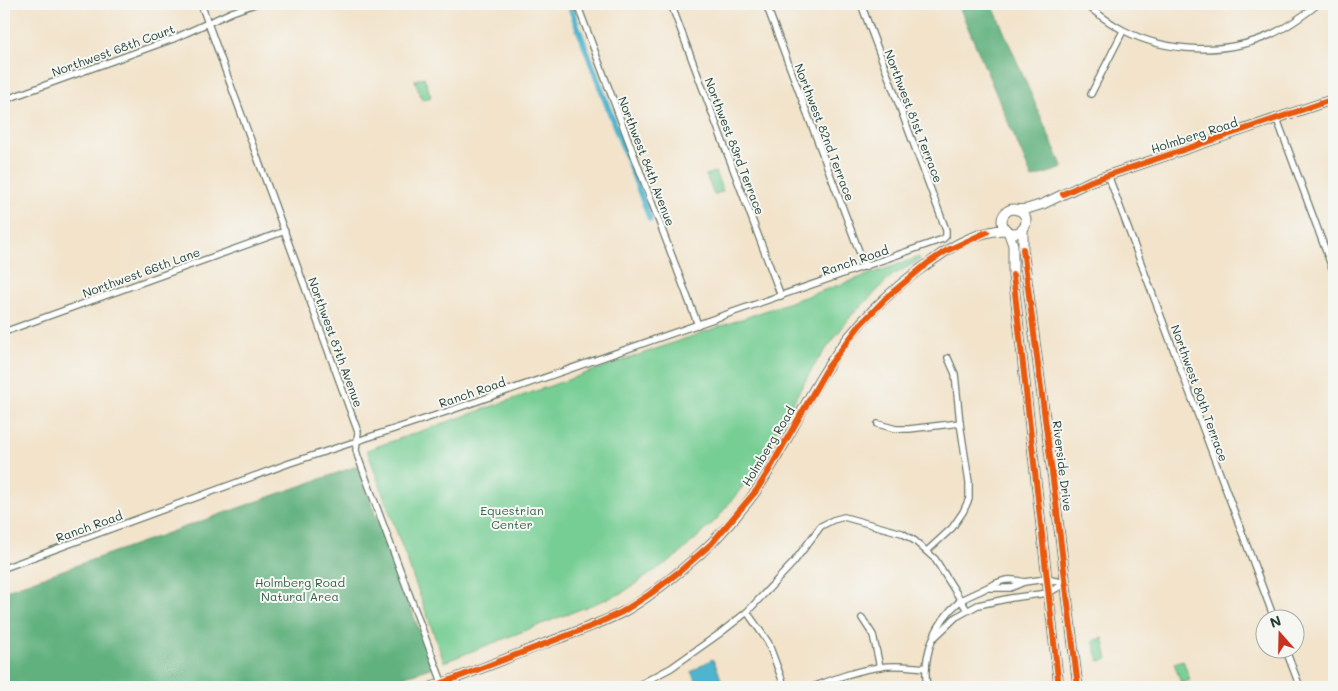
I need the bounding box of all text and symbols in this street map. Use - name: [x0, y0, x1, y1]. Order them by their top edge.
- street label: Northwest 68th Court: [49, 20, 177, 80]
- street label: Northwest 81st Terrace: [881, 47, 947, 185]
- street label: Northwest 82nd Terrace: [791, 61, 859, 203]
- street label: Northwest 83rd Terrace: [701, 75, 769, 217]
- street label: Northwest 84th Avenue: [615, 94, 679, 228]
- street label: Holmberg Road: [1149, 113, 1240, 157]
- street label: Ranch Road: [820, 241, 891, 279]
- street label: Northwest 66th Lane: [80, 243, 202, 301]
- street label: Northwest 87th Avenue: [305, 275, 367, 409]
- street label: Northwest 80th Terrace: [1168, 322, 1232, 464]
- street label: Ranch Road: [437, 373, 508, 411]
- street label: Holmberg Road: [738, 403, 798, 489]
- street label: Riverside Drive: [1049, 420, 1077, 512]
- park label: Equestrian Center: [480, 502, 544, 532]
- street label: Ranch Road: [54, 506, 125, 545]
- park label: Holmberg Road Natural Area: [255, 574, 345, 604]
- north arrow: [1256, 608, 1306, 658]
- text: N: [1267, 611, 1284, 632]

